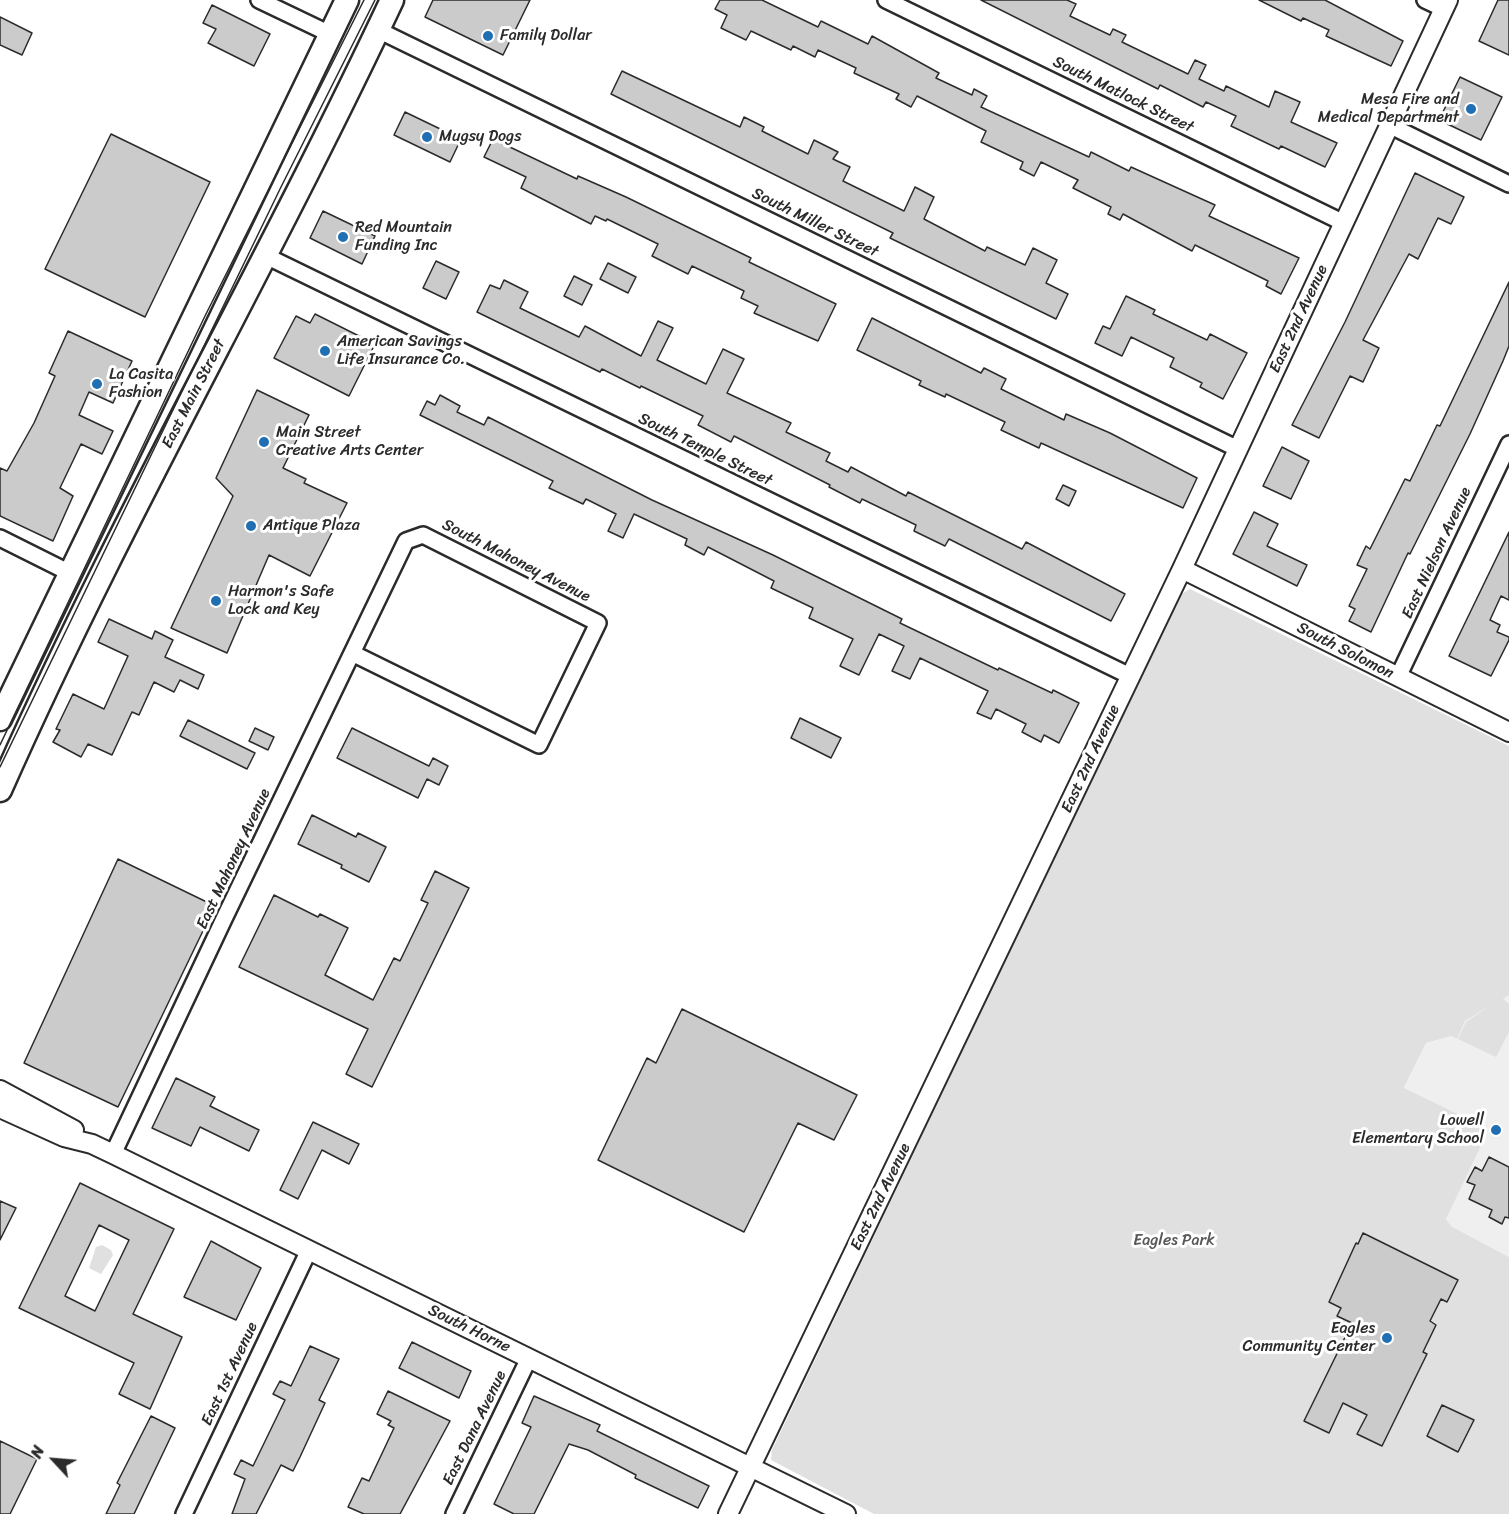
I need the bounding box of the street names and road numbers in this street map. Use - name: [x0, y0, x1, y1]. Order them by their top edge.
- street label: South Matlock Street: [1049, 53, 1197, 137]
- street label: South Miller Street: [749, 184, 881, 262]
- street label: East 2nd Avenue: [1266, 262, 1332, 376]
- street label: East Main Street: [158, 336, 230, 452]
- street label: South Temple Street: [635, 409, 775, 491]
- street label: East Nielson Avenue: [1398, 484, 1476, 622]
- street label: South Mahoney Avenue: [439, 515, 593, 607]
- street label: South Solomon: [1293, 618, 1397, 684]
- street label: East 2nd Avenue: [1058, 702, 1124, 816]
- street label: East Mahoney Avenue: [193, 786, 275, 932]
- street label: East 2nd Avenue: [847, 1140, 915, 1254]
- street label: South Horne: [425, 1301, 513, 1357]
- street label: East 1st Avenue: [198, 1319, 262, 1429]
- street label: East Dana Avenue: [439, 1368, 511, 1488]

